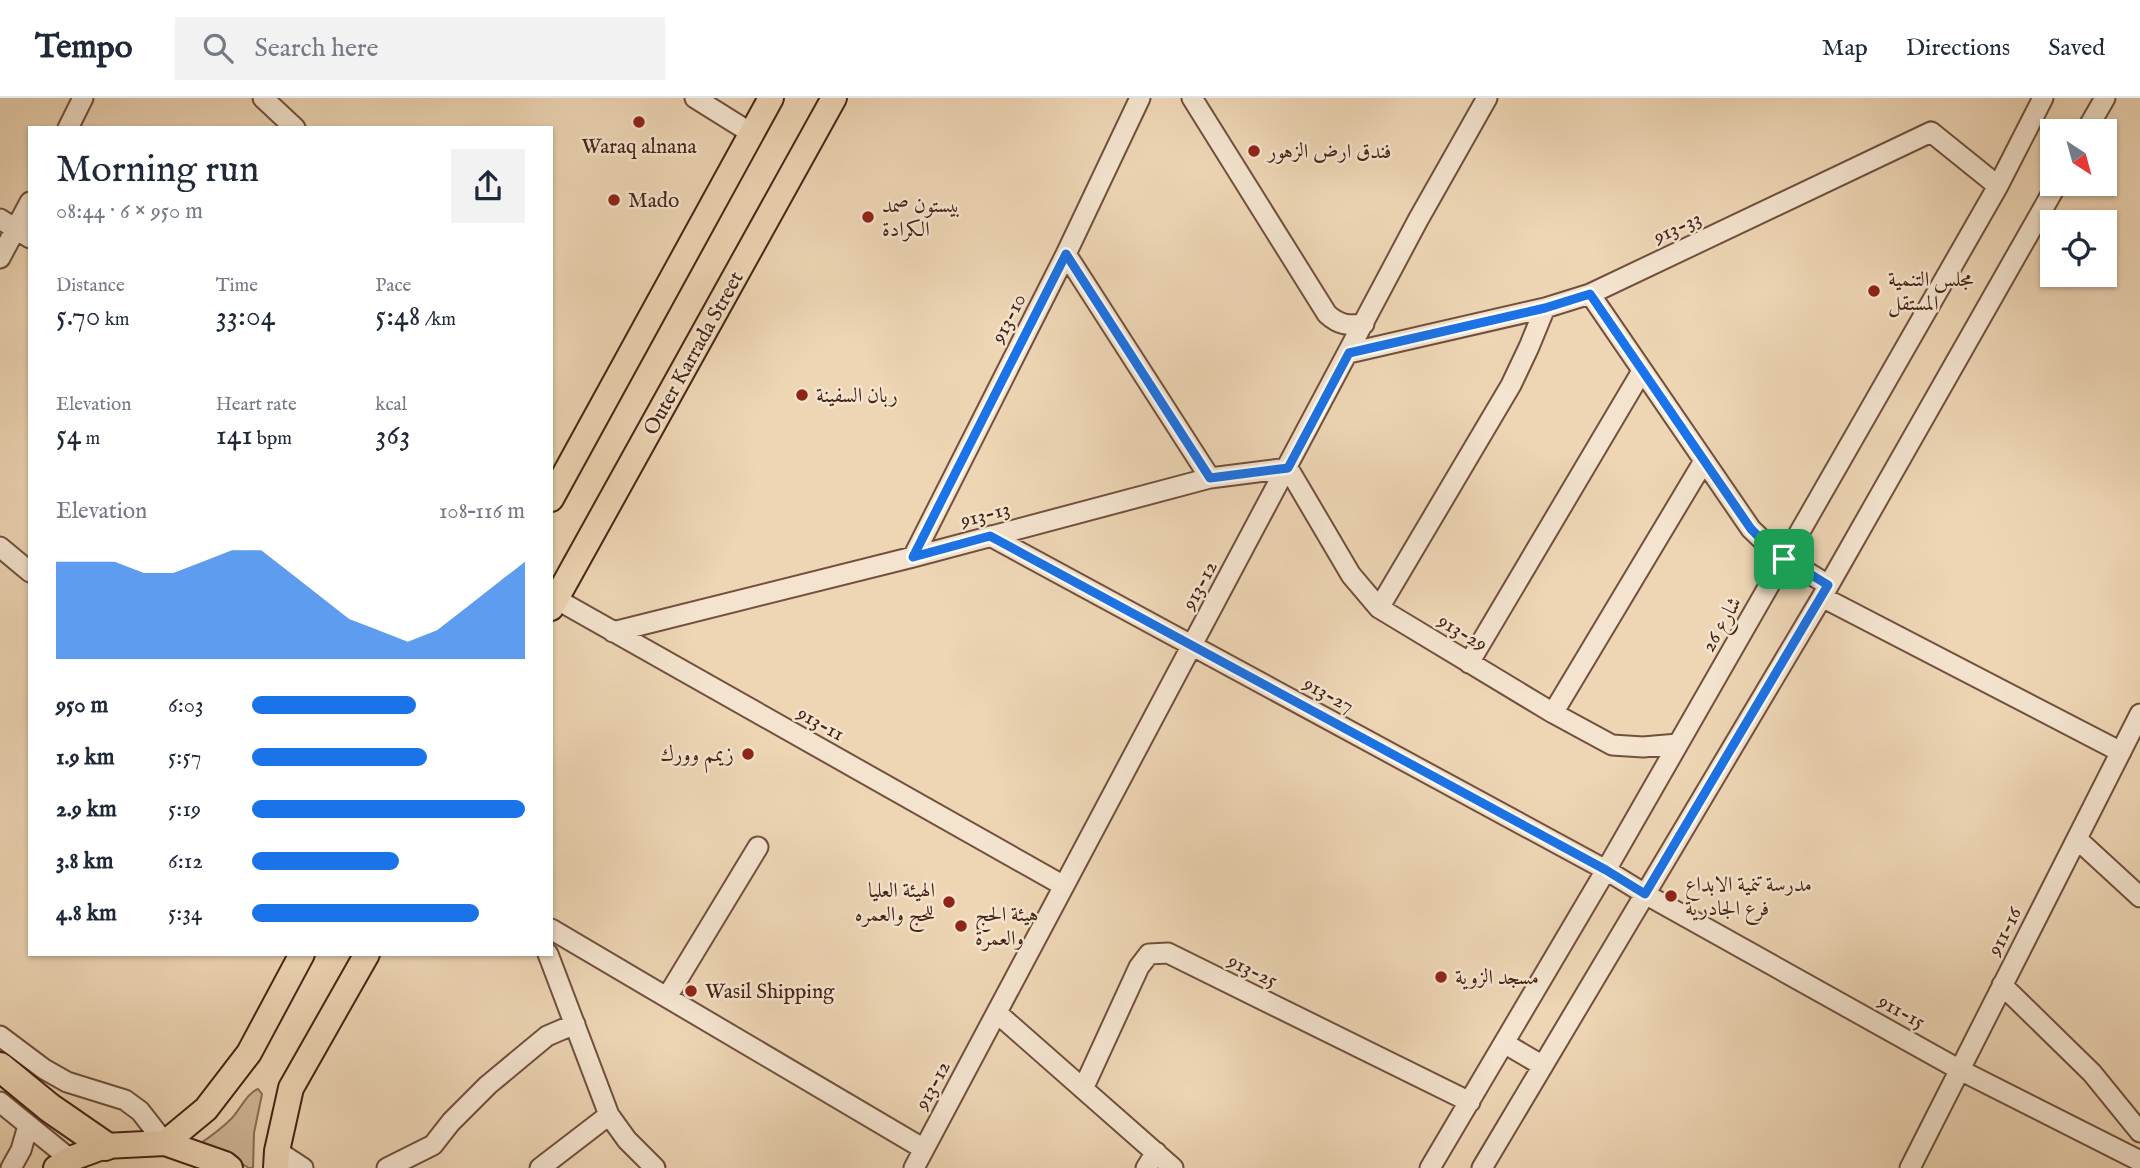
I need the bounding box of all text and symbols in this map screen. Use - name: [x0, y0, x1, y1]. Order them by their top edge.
- search box: [175, 17, 665, 80]
- text: Tempo: [35, 27, 133, 69]
- icon: search: [199, 29, 237, 67]
- text: Search here: [255, 32, 378, 65]
- text: Map: [1822, 33, 1868, 64]
- text: Directions: [1906, 33, 2010, 64]
- text: Saved: [2048, 33, 2105, 64]
- marker: Waraq alnana: [631, 114, 647, 130]
- north arrow: [2040, 119, 2118, 196]
- map controls: [2040, 119, 2117, 287]
- place label: Waraq alnana: [582, 134, 697, 161]
- place label: فندق ارض الزهور: [1266, 139, 1392, 166]
- marker: فندق ارض الزهور: [1246, 143, 1262, 159]
- text: Morning run: [56, 147, 259, 195]
- button: share: [451, 149, 525, 223]
- place label: Mado: [628, 188, 679, 215]
- marker: Mado: [606, 192, 622, 208]
- place label: بيستون صمد الكرادة: [882, 193, 960, 244]
- text: 08:44 · 6 × 950 m: [56, 197, 203, 226]
- street label: 913-33: [1648, 206, 1706, 252]
- marker: بيستون صمد الكرادة: [860, 209, 876, 225]
- button: locate: [2040, 210, 2117, 287]
- street label: Outer Karrada Street: [638, 267, 751, 440]
- place label: مجلس التنمية المستقل: [1888, 267, 1974, 318]
- text: Distance: [56, 274, 125, 298]
- text: Time: [216, 274, 258, 298]
- text: Pace: [375, 274, 411, 298]
- marker: مجلس التنمية المستقل: [1866, 283, 1882, 299]
- street label: 913-10: [985, 289, 1033, 349]
- text: 5.70: [56, 298, 101, 336]
- text: 33:04: [216, 298, 275, 336]
- text: 5:48: [375, 298, 421, 336]
- text: km: [101, 308, 130, 332]
- text: /km: [421, 308, 456, 332]
- place label: ربان السفينة: [816, 383, 898, 410]
- marker: ربان السفينة: [794, 387, 810, 403]
- text: Elevation: [56, 393, 131, 417]
- text: Heart rate: [216, 393, 297, 417]
- text: kcal: [375, 393, 407, 417]
- text: 54: [56, 417, 81, 455]
- text: 141: [216, 417, 253, 455]
- text: 363: [375, 417, 410, 455]
- text: m: [81, 427, 100, 451]
- text: bpm: [253, 427, 292, 451]
- street label: 913-13: [957, 496, 1013, 535]
- text: Elevation: [56, 497, 147, 526]
- text: 108–116 m: [439, 497, 525, 526]
- pin: [1754, 529, 1814, 589]
- icon: arrive: [1765, 540, 1803, 578]
- street label: 913-12: [1176, 556, 1225, 616]
- street label: شارع 26: [1696, 592, 1752, 659]
- street label: 913-29: [1431, 607, 1492, 659]
- street label: 913-27: [1297, 670, 1358, 720]
- text: 950 m: [56, 691, 108, 720]
- text: 6:03: [168, 691, 204, 720]
- street label: 913-11: [791, 700, 849, 748]
- place label: زيمم وورك: [660, 742, 734, 774]
- text: 1.9 km: [56, 743, 115, 772]
- text: 5:57: [168, 743, 202, 772]
- marker: زيمم وورك: [740, 746, 756, 762]
- text: 2.9 km: [56, 795, 117, 824]
- text: 5:19: [168, 795, 201, 824]
- text: 3.8 km: [56, 847, 114, 876]
- text: 6:12: [168, 847, 203, 876]
- place label: مدرسة تنمية الابداع فرع الجادرية: [1685, 872, 1812, 926]
- place label: الهيئة العليا للحج والعمره: [855, 878, 935, 933]
- marker: مدرسة تنمية الابداع فرع الجادرية: [1663, 888, 1679, 904]
- marker: الهيئة العليا للحج والعمره: [941, 894, 957, 910]
- text: 4.8 km: [56, 899, 117, 928]
- text: 5:34: [168, 899, 202, 928]
- place label: هيئة الحج والعمرة: [975, 902, 1039, 953]
- street label: 911-16: [1981, 902, 2029, 962]
- marker: هيئة الحج والعمرة: [953, 918, 969, 934]
- street label: 913-25: [1222, 947, 1282, 995]
- place label: مسجد الزوية: [1455, 965, 1539, 992]
- marker: مسجد الزوية: [1433, 969, 1449, 985]
- place label: Wasil Shipping: [705, 979, 835, 1006]
- marker: Wasil Shipping: [683, 983, 699, 999]
- street label: 911-15: [1872, 988, 1930, 1036]
- street label: 913-12: [909, 1056, 958, 1116]

